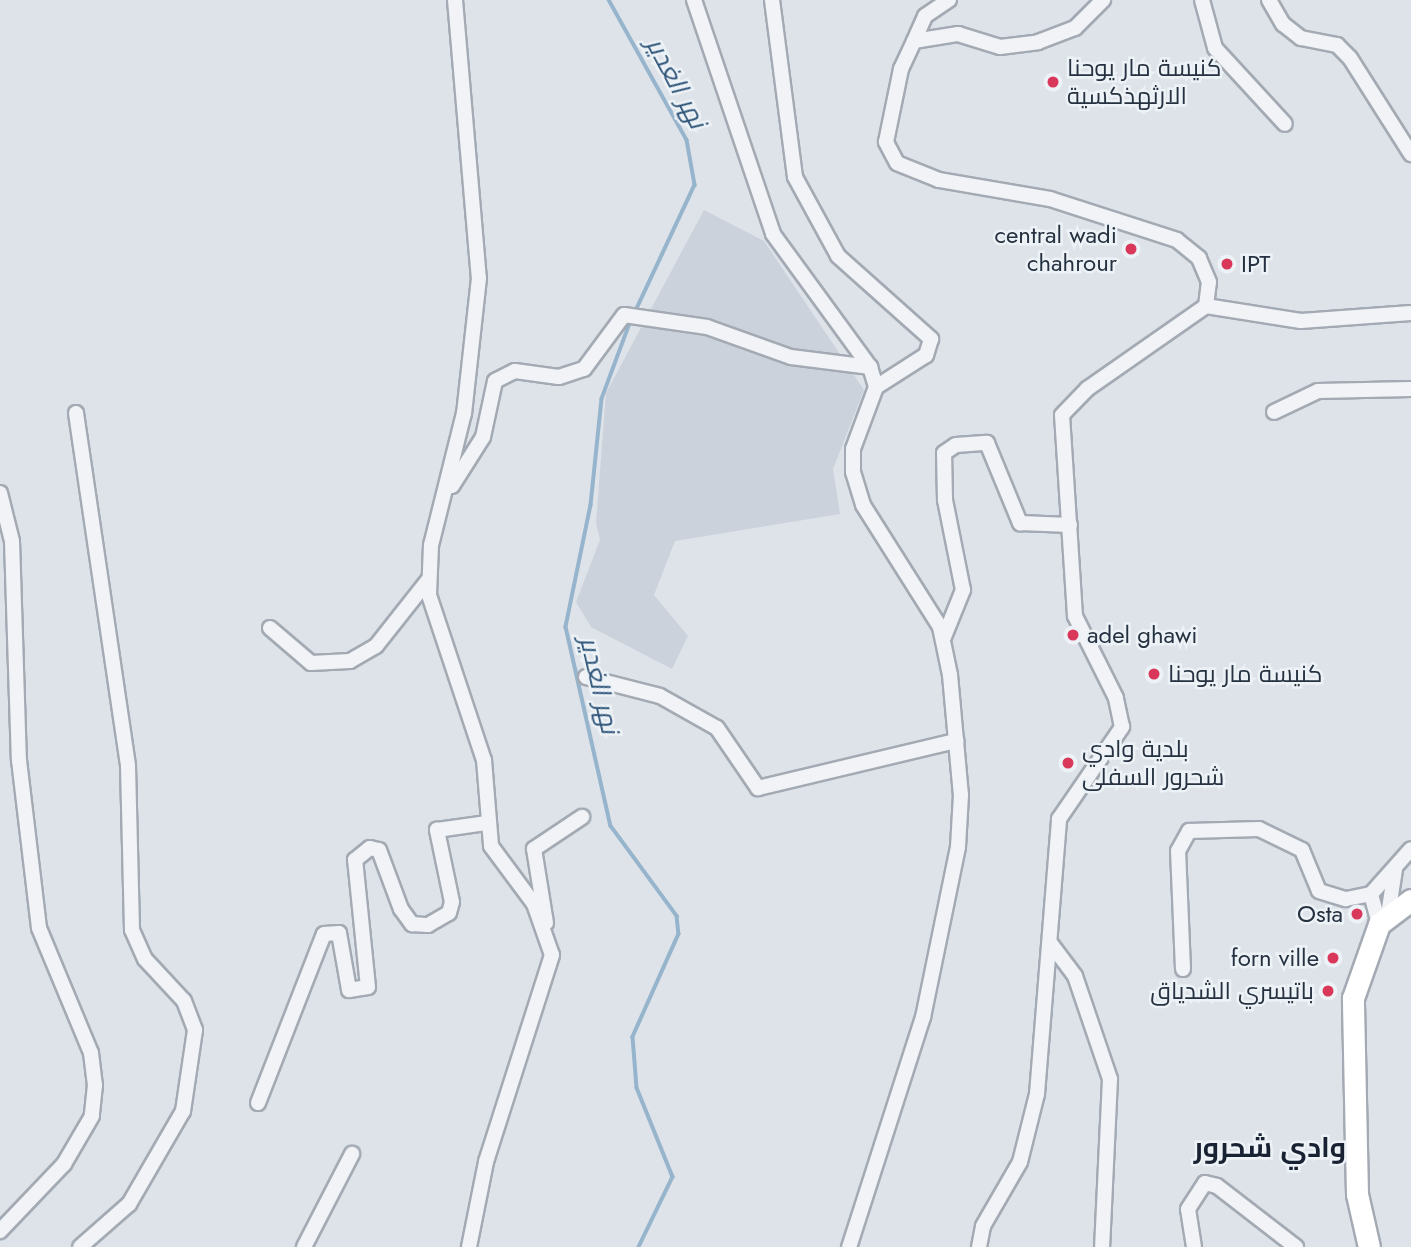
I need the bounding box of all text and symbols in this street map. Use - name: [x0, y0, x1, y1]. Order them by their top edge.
- water label: نهر الغدير: [639, 32, 713, 134]
- place label: كنيسة مار يوحنا الارثهذكسية: [1067, 54, 1222, 110]
- marker: كنيسة مار يوحنا الارثهذكسية: [1045, 74, 1061, 90]
- place label: central wadi chahrour: [995, 221, 1117, 277]
- marker: central wadi chahrour: [1123, 241, 1139, 257]
- place label: IPT: [1241, 250, 1270, 278]
- marker: IPT: [1219, 256, 1235, 272]
- place label: adel ghawi: [1087, 621, 1198, 649]
- marker: adel ghawi: [1065, 627, 1081, 643]
- water label: نهر الغدير: [573, 633, 625, 737]
- place label: كنيسة مار يوحنا: [1168, 660, 1323, 688]
- marker: كنيسة مار يوحنا: [1146, 666, 1162, 682]
- place label: بلدية وادي شحرور السفلى: [1082, 735, 1224, 791]
- marker: بلدية وادي شحرور السفلى: [1060, 755, 1076, 771]
- place label: Osta: [1297, 900, 1343, 928]
- marker: Osta: [1349, 906, 1365, 922]
- place label: forn ville: [1231, 944, 1319, 972]
- marker: forn ville: [1325, 950, 1341, 966]
- place label: باتيسري الشدياق: [1150, 977, 1314, 1005]
- marker: باتيسري الشدياق: [1320, 983, 1336, 999]
- district label: وادي شحرور: [1194, 1131, 1346, 1165]

